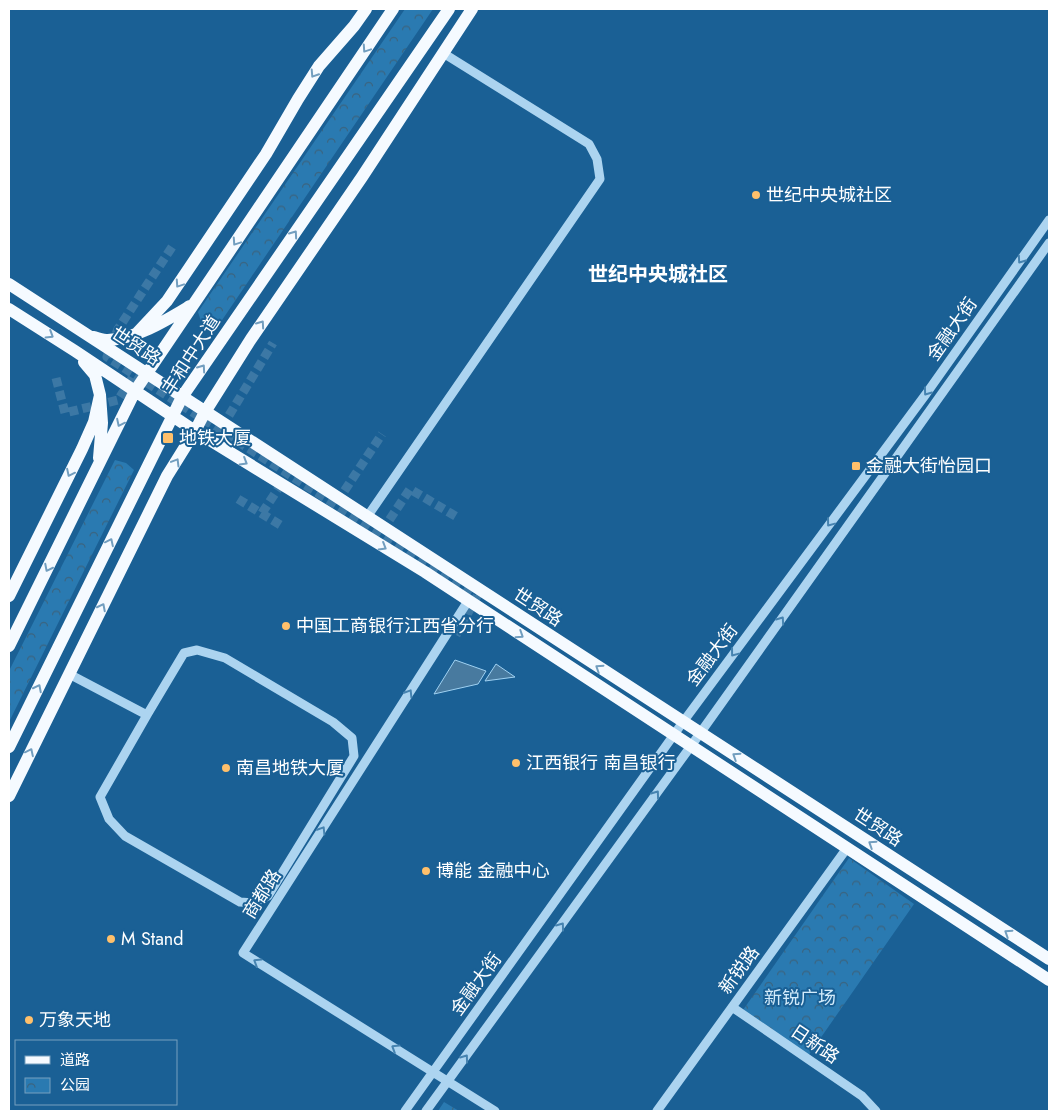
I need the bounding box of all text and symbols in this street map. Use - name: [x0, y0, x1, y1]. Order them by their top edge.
- one-way arrow: [363, 43, 372, 53]
- one-way arrow: [310, 69, 320, 78]
- place label: 世纪中央城社区: [766, 182, 892, 208]
- marker: 世纪中央城社区: [750, 189, 762, 201]
- one-way arrow: [288, 230, 297, 240]
- one-way arrow: [233, 236, 242, 246]
- one-way arrow: [1018, 254, 1027, 263]
- district label: 世纪中央城社区: [588, 260, 728, 289]
- one-way arrow: [175, 279, 185, 288]
- street label: 金融大街: [921, 292, 983, 366]
- street label: 丰和中大道: [156, 310, 226, 400]
- street label: 世贸路: [106, 320, 166, 372]
- one-way arrow: [255, 320, 264, 329]
- one-way arrow: [45, 328, 54, 338]
- one-way arrow: [196, 364, 205, 373]
- one-way arrow: [924, 386, 933, 396]
- one-way arrow: [116, 417, 126, 426]
- place label: 地铁大厦: [179, 425, 251, 451]
- marker: 地铁大厦: [161, 431, 175, 445]
- place label: 金融大街怡园口: [866, 453, 992, 479]
- one-way arrow: [239, 456, 248, 465]
- one-way arrow: [170, 459, 180, 468]
- marker: 金融大街怡园口: [850, 460, 862, 472]
- one-way arrow: [66, 467, 76, 476]
- one-way arrow: [828, 517, 836, 526]
- one-way arrow: [104, 538, 114, 547]
- one-way arrow: [378, 540, 387, 550]
- one-way arrow: [44, 563, 54, 572]
- street label: 世贸路: [508, 581, 568, 633]
- one-way arrow: [96, 603, 106, 612]
- place label: 中国工商银行江西省分行: [296, 613, 494, 639]
- one-way arrow: [775, 616, 784, 625]
- street label: 金融大街: [680, 618, 744, 692]
- marker: 中国工商银行江西省分行: [280, 620, 292, 632]
- one-way arrow: [515, 628, 524, 638]
- one-way arrow: [731, 647, 739, 656]
- one-way arrow: [596, 664, 605, 674]
- one-way arrow: [32, 684, 42, 693]
- one-way arrow: [403, 689, 412, 698]
- one-way arrow: [24, 749, 34, 758]
- place label: 江西银行 南昌银行: [526, 750, 675, 776]
- one-way arrow: [732, 753, 741, 762]
- place label: 南昌地铁大厦: [236, 755, 344, 781]
- marker: 江西银行 南昌银行: [510, 757, 522, 769]
- marker: 南昌地铁大厦: [220, 762, 232, 774]
- one-way arrow: [650, 790, 659, 800]
- street label: 世贸路: [848, 801, 908, 853]
- one-way arrow: [316, 826, 325, 835]
- one-way arrow: [868, 841, 877, 851]
- place label: 博能 金融中心: [436, 858, 549, 884]
- street label: 商都路: [237, 864, 287, 924]
- marker: 博能 金融中心: [420, 865, 432, 877]
- one-way arrow: [555, 923, 563, 932]
- place label: M Stand: [121, 926, 184, 952]
- one-way arrow: [1005, 929, 1014, 939]
- marker: M Stand: [105, 933, 117, 945]
- street label: 新锐路: [713, 941, 765, 999]
- street label: 金融大街: [444, 947, 508, 1021]
- one-way arrow: [253, 958, 262, 968]
- park label: 新锐广场: [764, 985, 836, 1011]
- place label: 万象天地: [39, 1007, 111, 1033]
- marker: 万象天地: [23, 1014, 35, 1026]
- street label: 日新路: [785, 1018, 845, 1070]
- legend: [15, 1040, 178, 1105]
- one-way arrow: [391, 1045, 400, 1054]
- text: 道路: [60, 1049, 90, 1071]
- one-way arrow: [459, 1054, 468, 1063]
- text: 公园: [60, 1074, 90, 1096]

